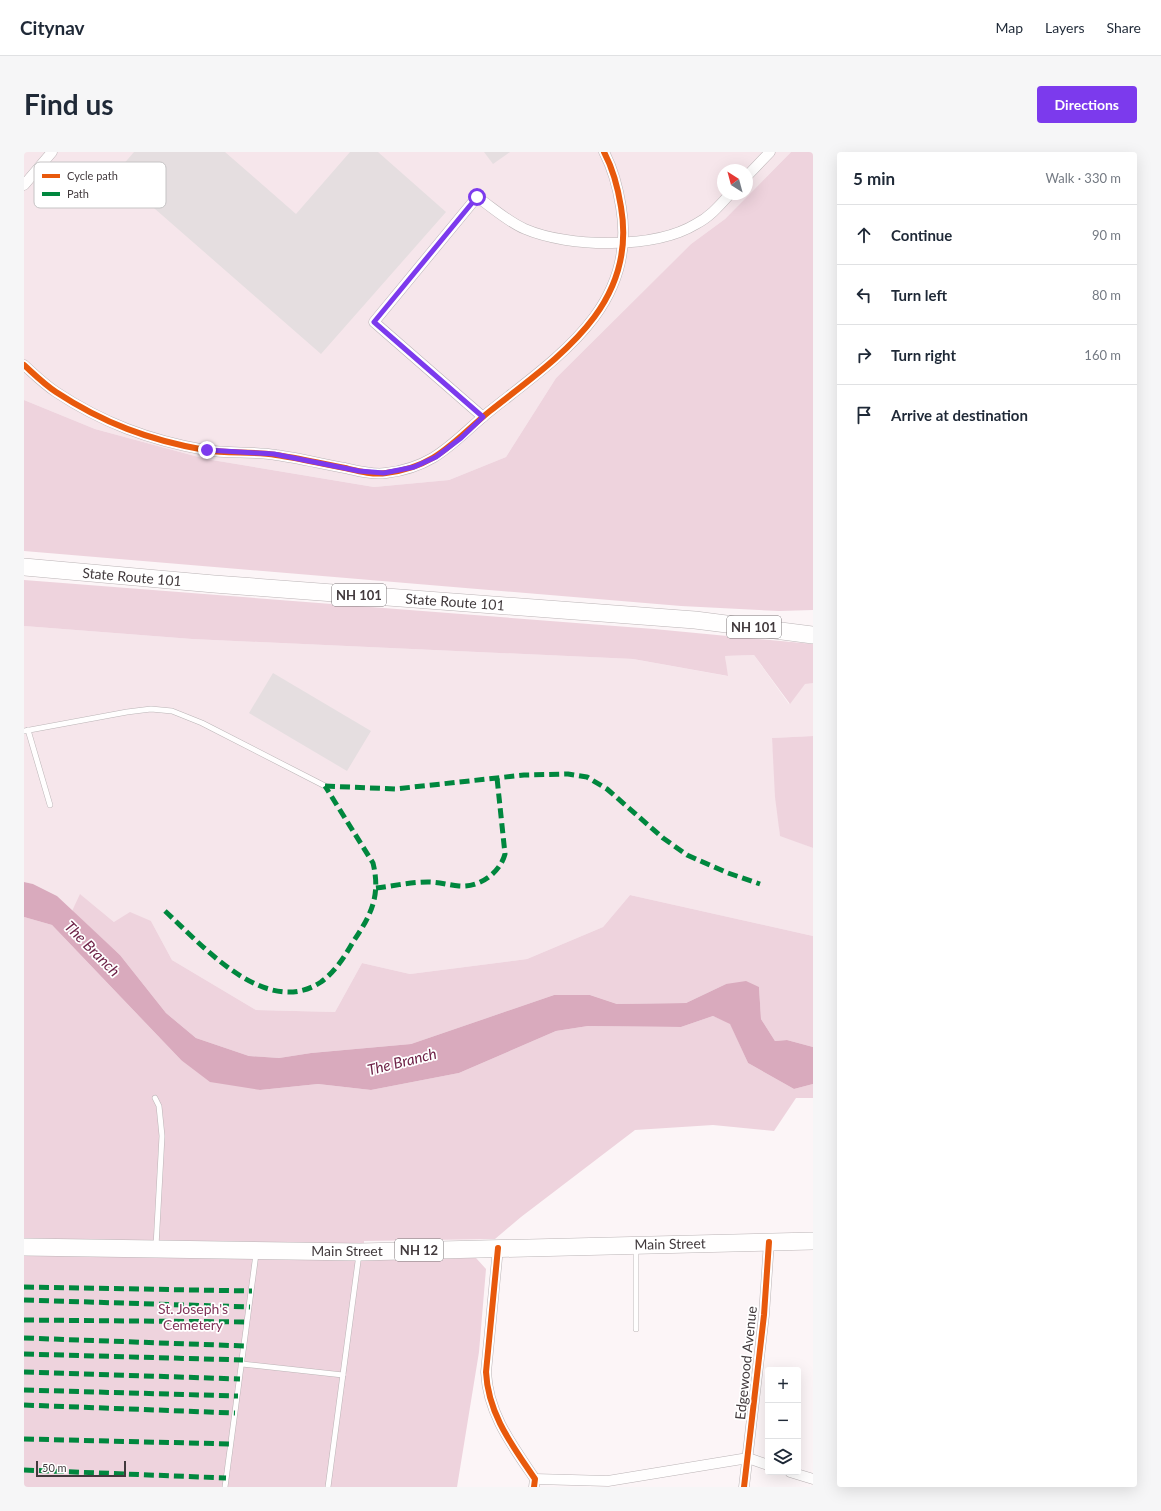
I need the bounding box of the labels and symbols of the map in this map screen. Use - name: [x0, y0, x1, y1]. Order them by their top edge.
- legend: [34, 162, 166, 208]
- north arrow: [717, 164, 753, 200]
- text: Cycle path: [67, 169, 118, 182]
- text: Path: [67, 187, 89, 200]
- route start: [468, 188, 486, 206]
- route end: [198, 441, 216, 459]
- street label: State Route 101: [82, 564, 182, 589]
- road number: NH 101: [332, 584, 386, 606]
- street label: State Route 101: [405, 590, 505, 613]
- road number: NH 101: [727, 616, 781, 638]
- water label: The Branch: [61, 917, 124, 980]
- water label: The Branch: [365, 1044, 438, 1078]
- street label: Main Street: [634, 1234, 706, 1253]
- road number: NH 12: [395, 1239, 443, 1261]
- street label: Main Street: [311, 1242, 383, 1259]
- park label: St. Joseph's Cemetery: [158, 1300, 228, 1333]
- street label: Edgewood Avenue: [731, 1305, 760, 1421]
- scale bar: [36, 1459, 126, 1478]

